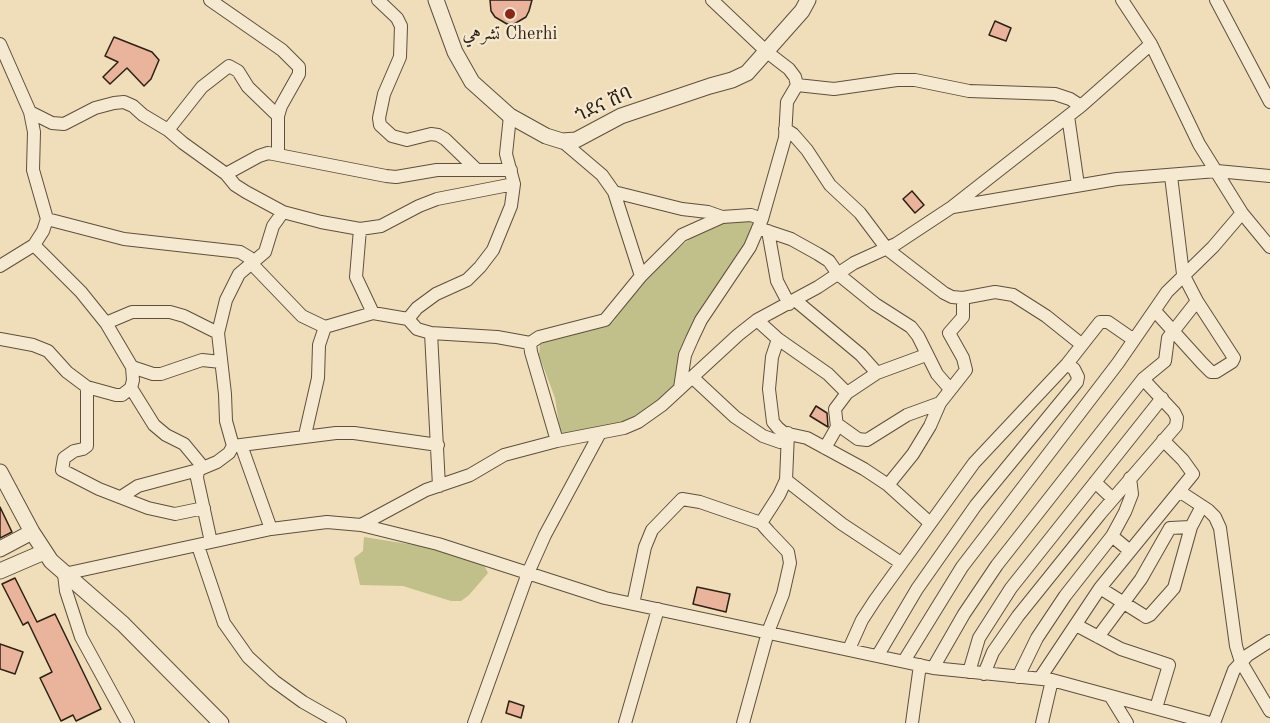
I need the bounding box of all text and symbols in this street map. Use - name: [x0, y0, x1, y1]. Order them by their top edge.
- marker: تشرهي Cherhi: [503, 7, 517, 21]
- place label: تشرهي Cherhi: [463, 23, 557, 45]
- street label: ጎደና ሸባ: [572, 83, 636, 127]

